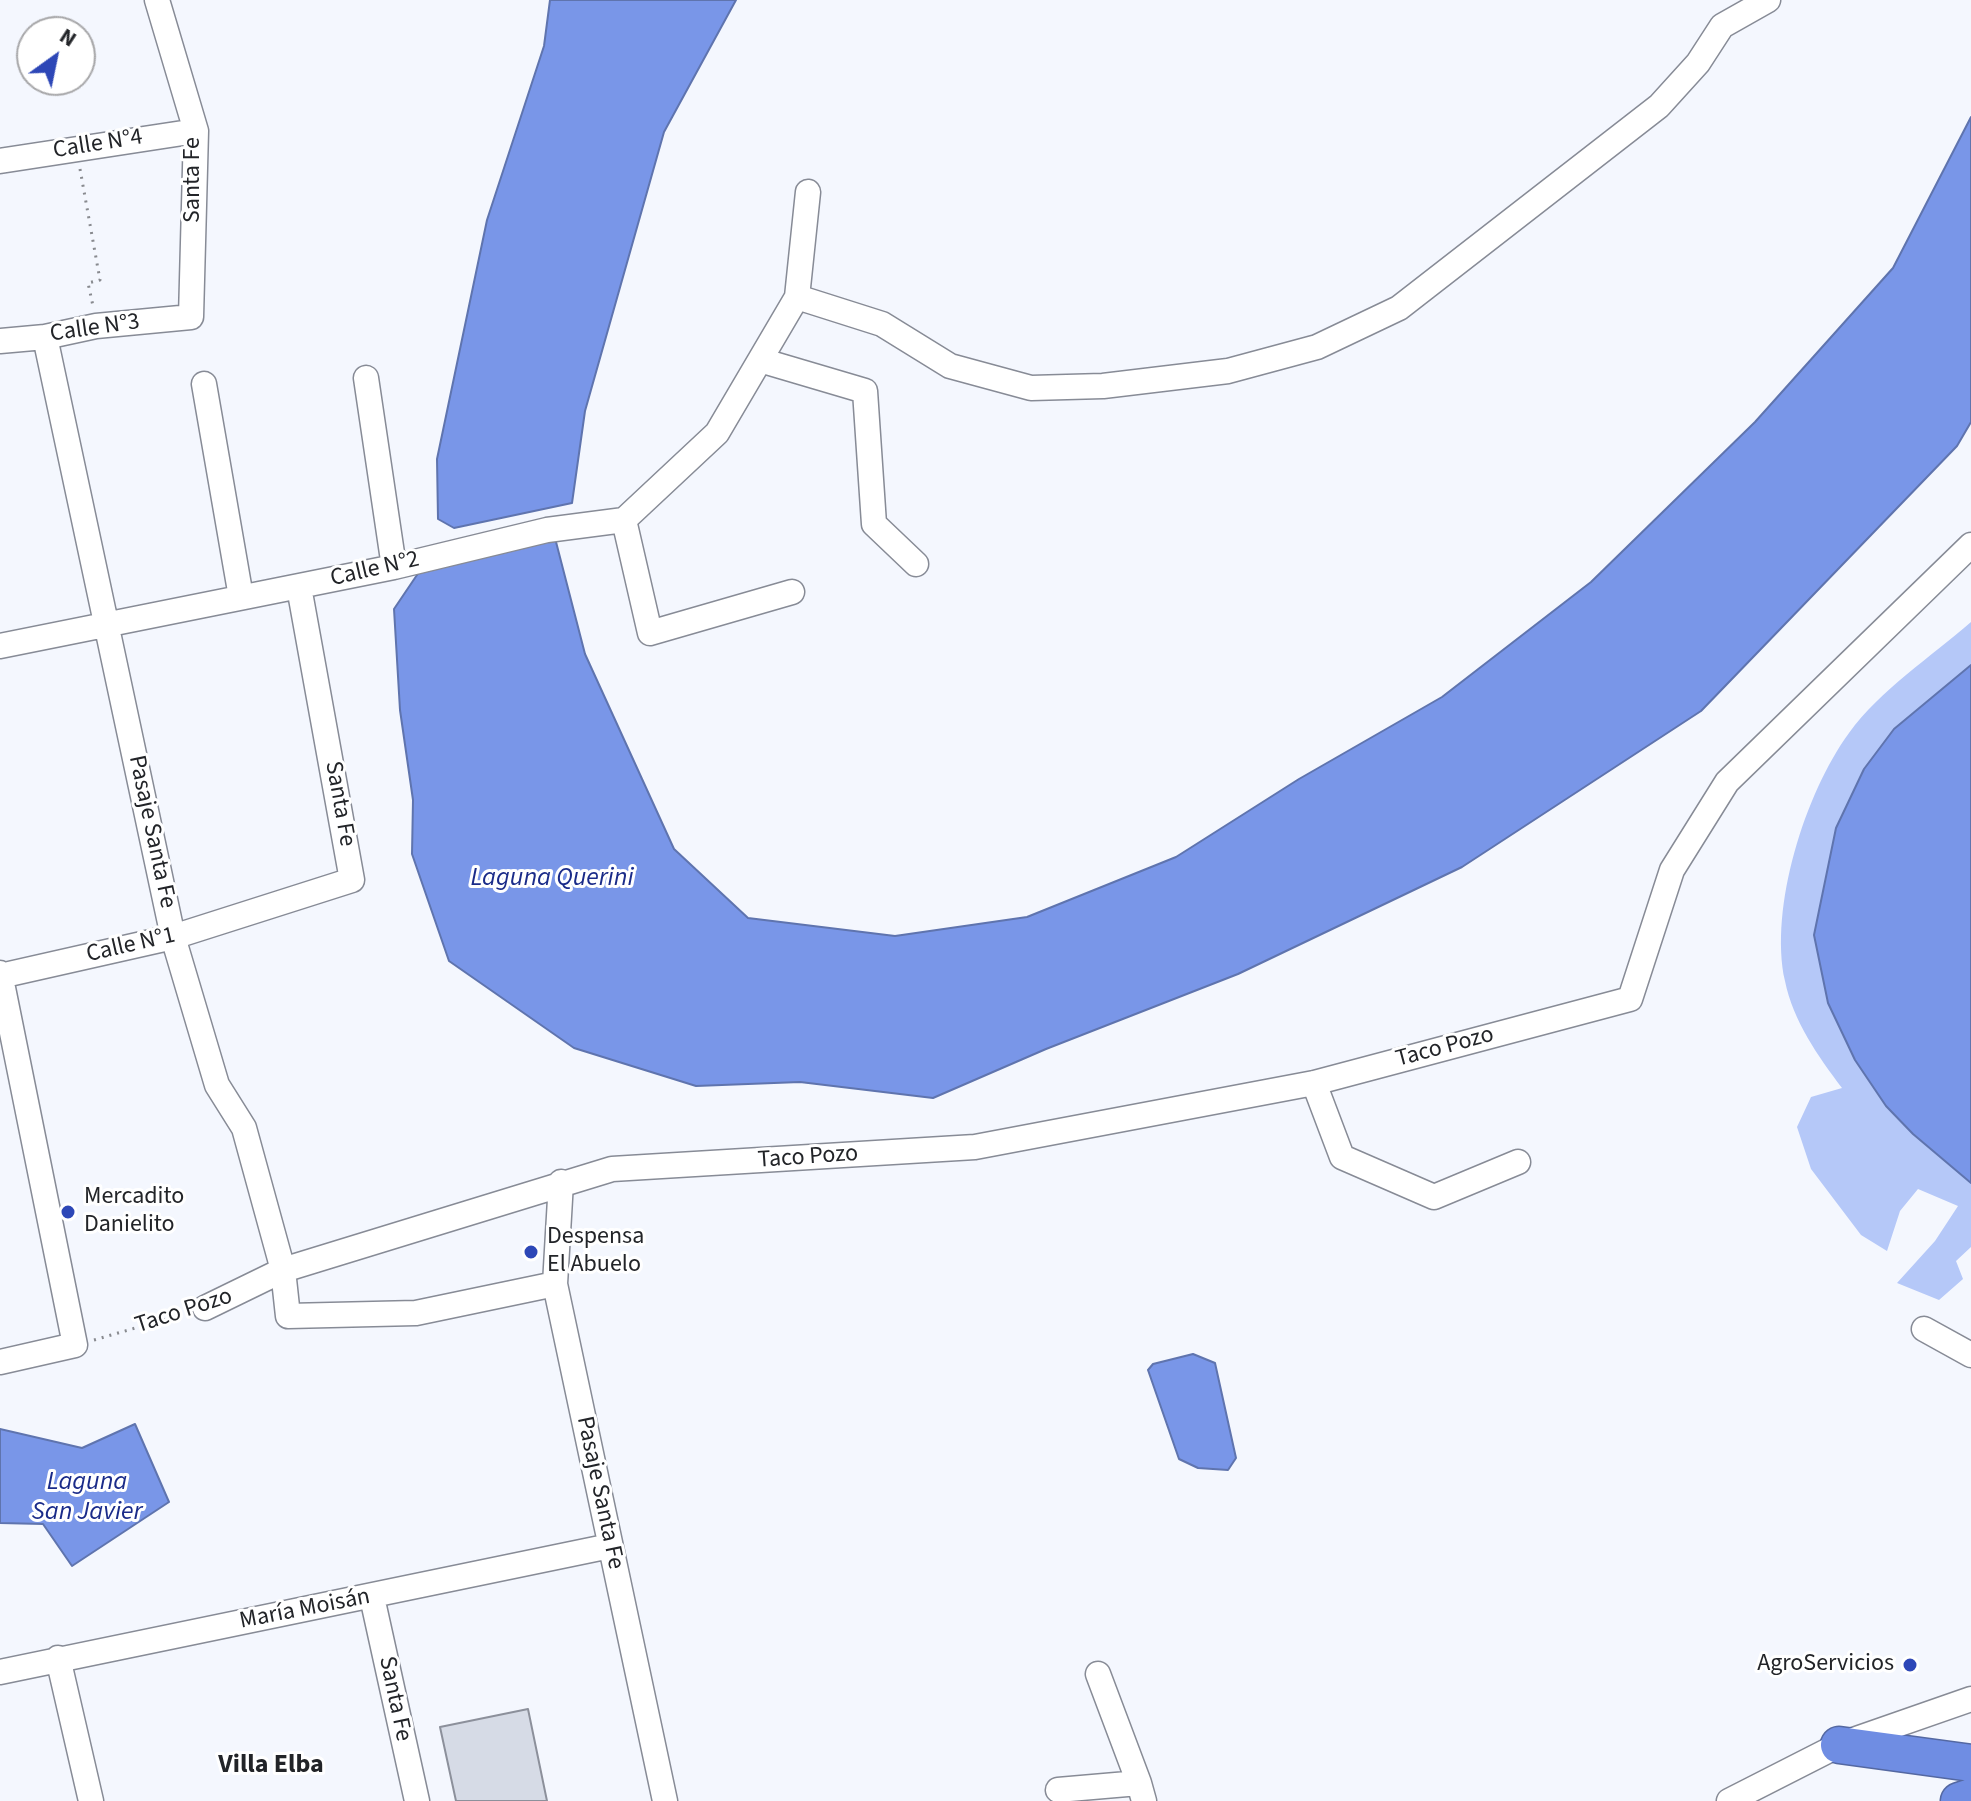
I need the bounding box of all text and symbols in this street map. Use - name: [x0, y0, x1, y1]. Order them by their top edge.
- north arrow: [16, 16, 96, 96]
- text: N: [53, 20, 83, 55]
- street label: Calle N°4: [51, 124, 145, 166]
- street label: Santa Fe: [180, 137, 208, 223]
- street label: Calle N°3: [48, 308, 142, 350]
- street label: Calle N°2: [328, 546, 422, 594]
- street label: Pasaje Santa Fe: [121, 753, 181, 911]
- street label: Santa Fe: [317, 759, 361, 849]
- water label: Laguna Querini: [470, 863, 634, 895]
- street label: Calle N°1: [84, 922, 178, 970]
- street label: Taco Pozo: [1393, 1021, 1497, 1075]
- street label: Taco Pozo: [757, 1140, 859, 1176]
- place label: Mercadito Danielito: [84, 1184, 184, 1240]
- marker: Mercadito Danielito: [59, 1203, 77, 1221]
- place label: Despensa El Abuelo: [547, 1224, 644, 1280]
- marker: Despensa El Abuelo: [522, 1243, 540, 1261]
- street label: Taco Pozo: [132, 1283, 236, 1341]
- street label: Pasaje Santa Fe: [569, 1414, 629, 1572]
- water label: Laguna San Javier: [32, 1467, 142, 1528]
- street label: María Moisán: [237, 1583, 373, 1637]
- place label: AgroServicios: [1757, 1651, 1894, 1679]
- street label: Santa Fe: [371, 1654, 417, 1744]
- marker: AgroServicios: [1901, 1656, 1919, 1674]
- district label: Villa Elba: [218, 1750, 324, 1782]

